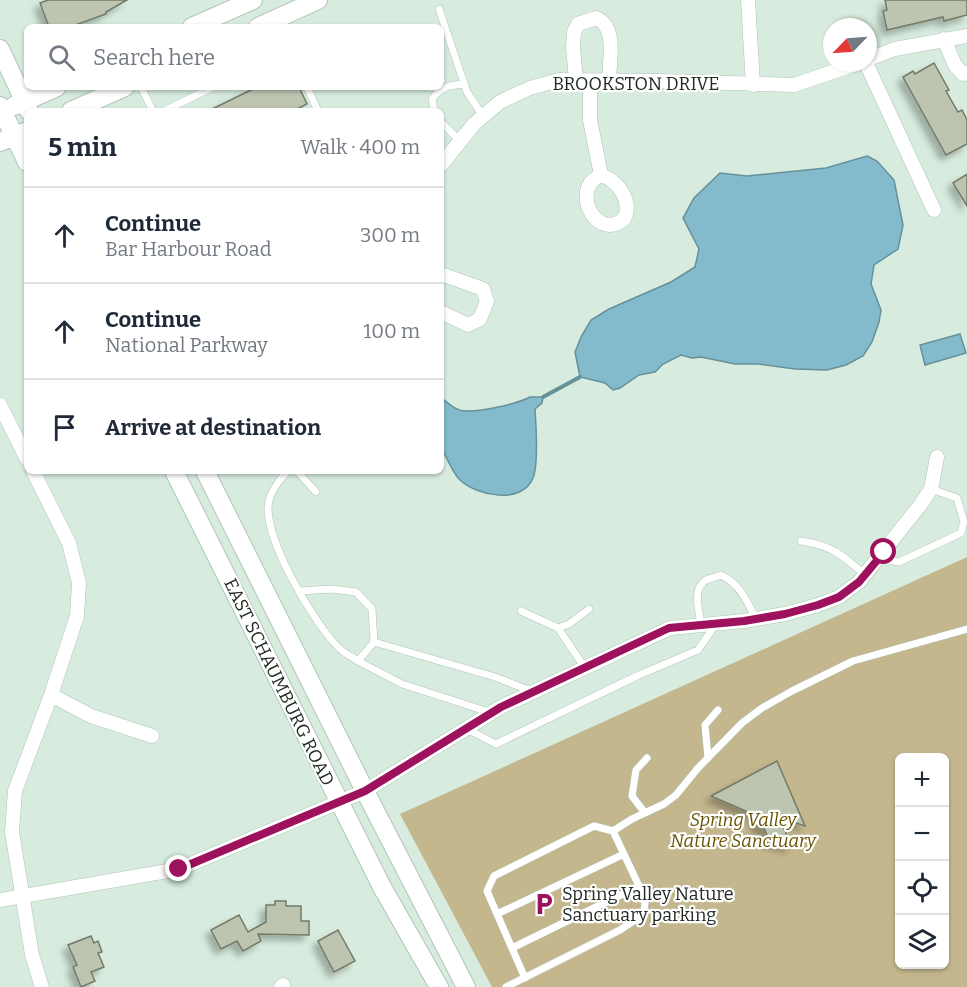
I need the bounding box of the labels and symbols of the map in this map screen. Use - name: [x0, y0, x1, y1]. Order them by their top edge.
- north arrow: [823, 18, 877, 72]
- street label: BROOKSTON DRIVE: [552, 73, 720, 95]
- route start: [870, 538, 896, 564]
- street label: EAST SCHAUMBURG ROAD: [219, 575, 339, 789]
- park label: Spring Valley Nature Sanctuary: [670, 809, 817, 852]
- route end: [165, 855, 191, 881]
- place label: Spring Valley Nature Sanctuary parking: [562, 883, 734, 926]
- parking icon: Spring Valley Nature Sanctuary parking: [531, 891, 557, 917]

